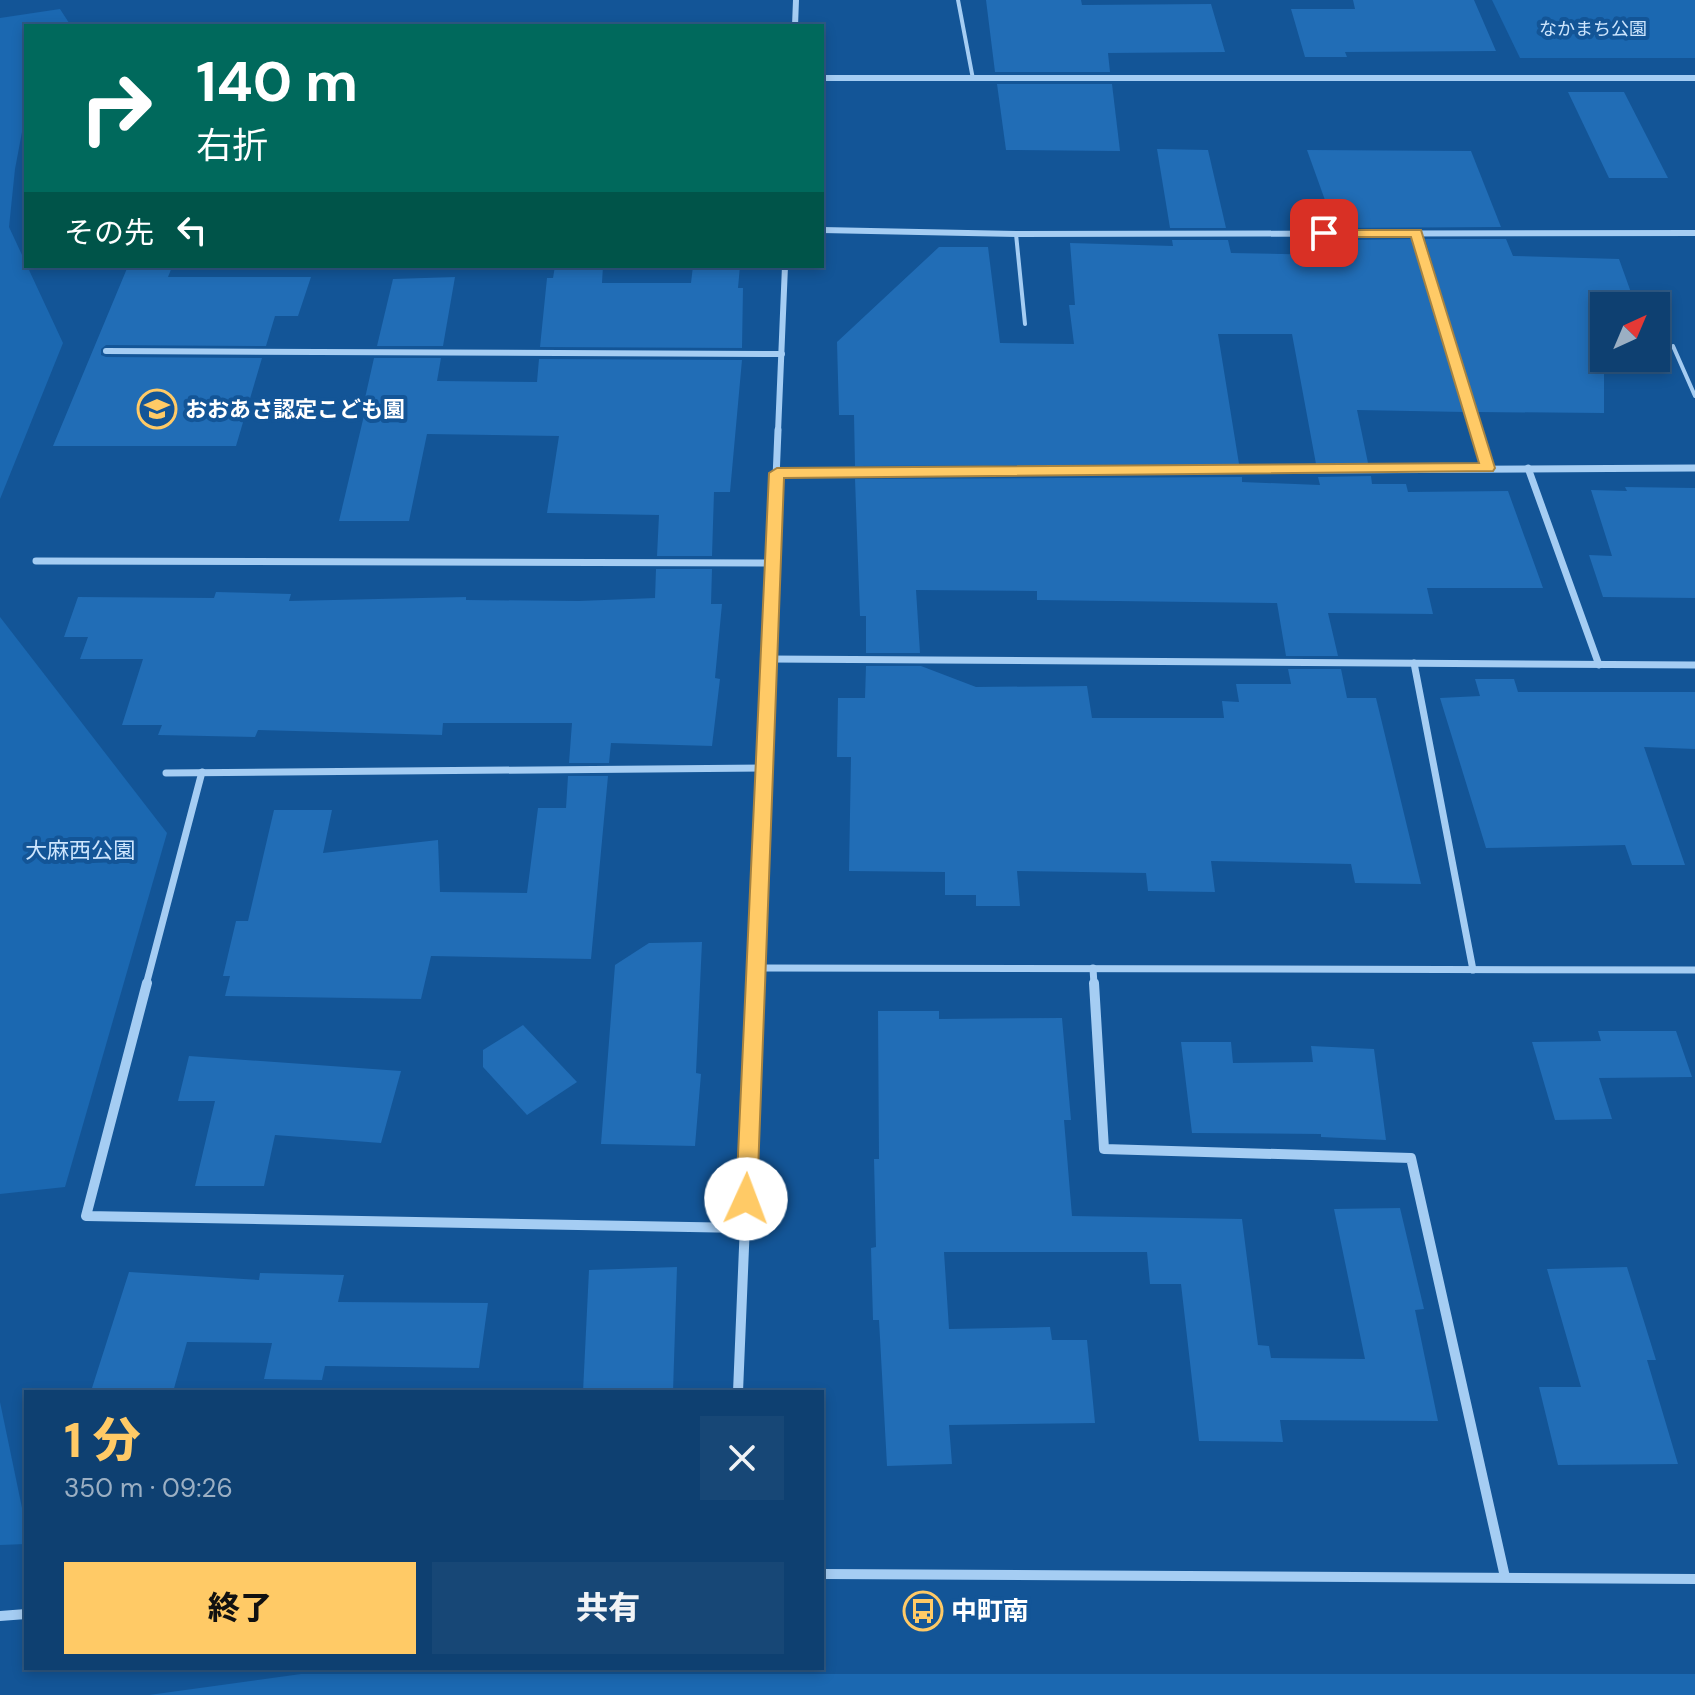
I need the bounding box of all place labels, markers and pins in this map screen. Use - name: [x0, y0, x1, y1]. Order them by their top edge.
- pin: [1290, 199, 1358, 267]
- school or university icon: おおあさ認定こども園: [136, 388, 178, 430]
- place label: おおあさ認定こども園: [185, 395, 405, 424]
- bus stop icon: 中町南: [902, 1590, 944, 1632]
- place label: 中町南: [951, 1594, 1029, 1628]

